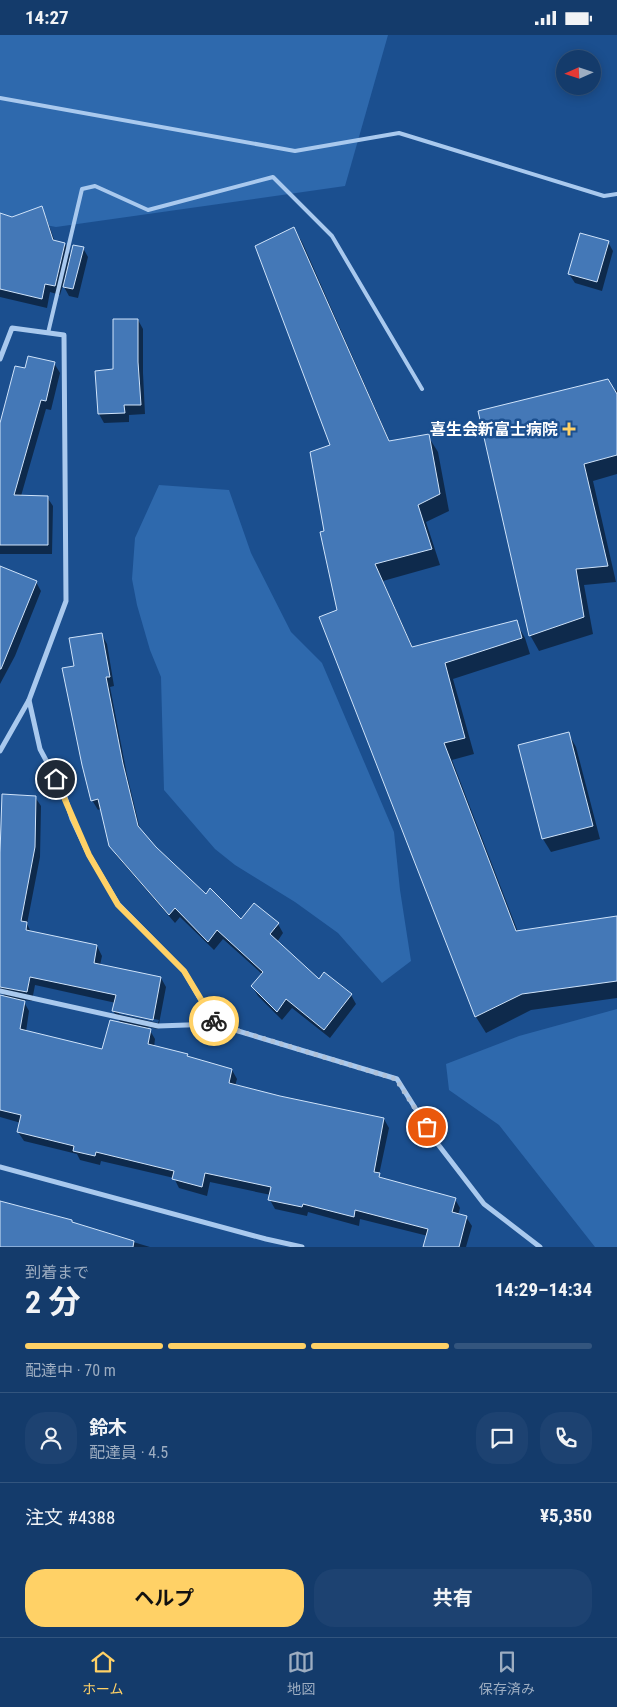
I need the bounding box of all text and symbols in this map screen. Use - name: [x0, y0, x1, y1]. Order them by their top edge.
- text: 14:27: [25, 6, 69, 29]
- north arrow: [556, 50, 601, 95]
- map controls: [556, 50, 601, 95]
- place label: 喜生会新富士病院: [430, 420, 558, 439]
- marker: 喜生会新富士病院: [562, 422, 576, 436]
- pin: [35, 758, 77, 800]
- icon: home: [42, 765, 70, 793]
- courier: [189, 996, 239, 1046]
- icon: bike: [200, 1007, 228, 1035]
- pin: [406, 1106, 448, 1148]
- icon: bag: [413, 1113, 441, 1141]
- text: 到着まで: [25, 1263, 89, 1282]
- text: 14:29–14:34: [494, 1278, 592, 1301]
- text: 2 分: [25, 1283, 81, 1321]
- text: 配達中 · 70 m: [25, 1361, 116, 1380]
- button: person: [25, 1412, 77, 1464]
- button: chat: [476, 1412, 528, 1464]
- button: phone: [540, 1412, 592, 1464]
- text: 鈴木: [89, 1416, 127, 1439]
- text: 配達員 · 4.5: [89, 1443, 168, 1462]
- text: ¥5,350: [540, 1504, 592, 1527]
- text: 注文 #4388: [25, 1506, 115, 1529]
- button: ヘルプ: [25, 1569, 304, 1627]
- button: 共有: [314, 1569, 592, 1627]
- tab: ホーム: [82, 1648, 123, 1698]
- tab: 地図: [287, 1648, 315, 1698]
- tab: 保存済み: [479, 1648, 535, 1698]

